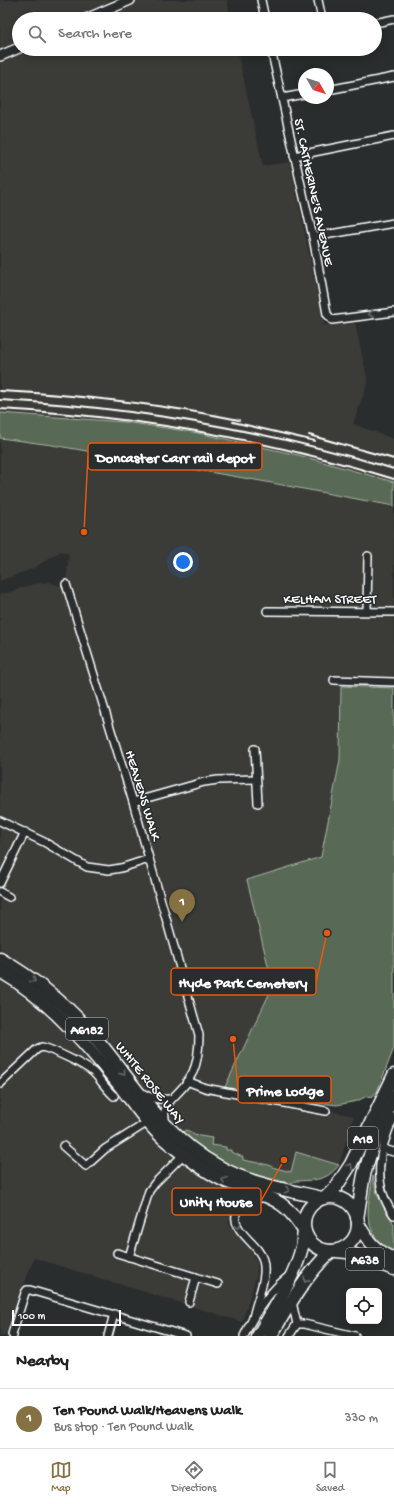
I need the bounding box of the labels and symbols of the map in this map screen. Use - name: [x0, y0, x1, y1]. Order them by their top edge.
- north arrow: [298, 68, 334, 104]
- street label: ST. CATHERINE'S AVENUE: [289, 117, 337, 269]
- one-way arrow: [367, 310, 374, 319]
- callout: Doncaster Carr rail depot: [88, 443, 262, 470]
- text: Doncaster Carr rail depot: [94, 450, 256, 468]
- your location: [173, 552, 193, 572]
- street label: KELHAM STREET: [284, 592, 377, 609]
- street label: HEAVENS WALK: [120, 749, 164, 844]
- pin: 1: [169, 889, 195, 922]
- callout: Hyde Park Cemetery: [171, 968, 316, 995]
- one-way arrow: [28, 975, 35, 982]
- text: Hyde Park Cemetery: [178, 975, 308, 993]
- road number: A6182: [66, 1018, 108, 1040]
- street label: WHITE ROSE WAY: [110, 1039, 188, 1128]
- one-way arrow: [119, 1068, 126, 1075]
- callout: Prime Lodge: [238, 1076, 331, 1103]
- text: Prime Lodge: [245, 1083, 325, 1101]
- road number: A18: [348, 1127, 378, 1149]
- one-way arrow: [345, 1163, 353, 1170]
- one-way arrow: [221, 1177, 229, 1185]
- one-way arrow: [283, 1185, 290, 1194]
- callout: Unity House: [172, 1188, 261, 1215]
- text: Unity House: [180, 1194, 254, 1212]
- one-way arrow: [234, 1222, 242, 1229]
- road number: A638: [346, 1248, 384, 1270]
- one-way arrow: [304, 1276, 311, 1283]
- scale bar: [12, 1308, 121, 1327]

